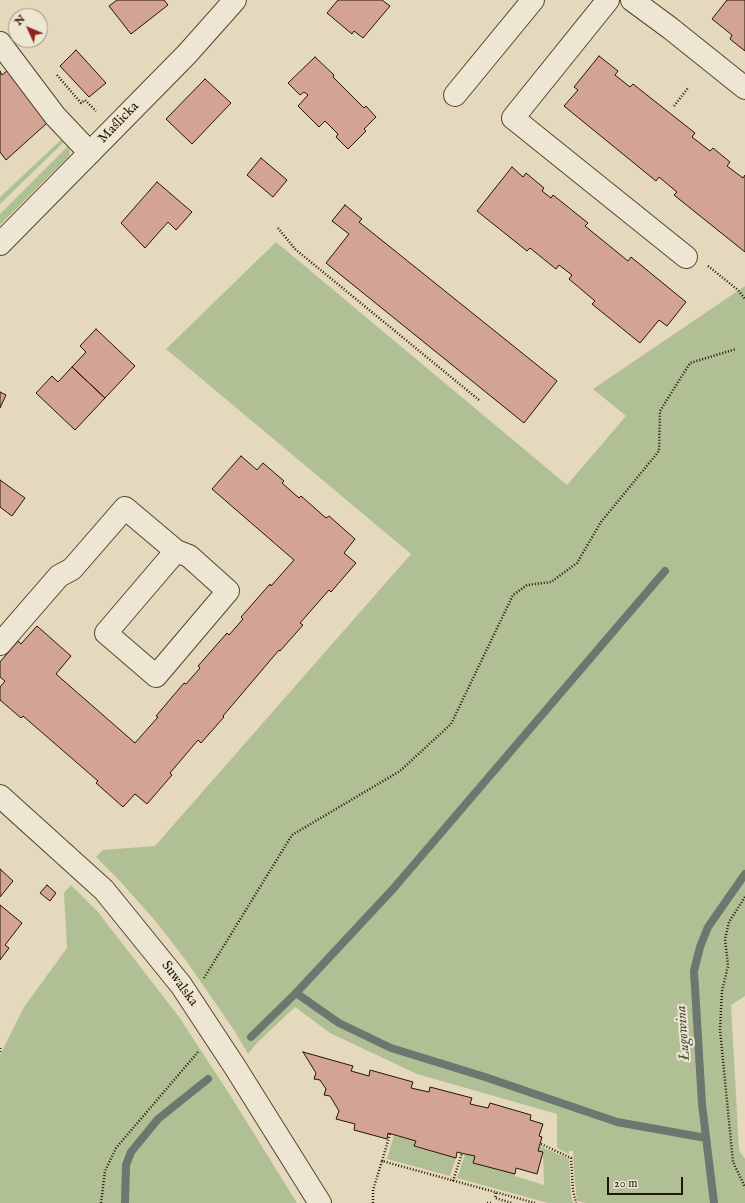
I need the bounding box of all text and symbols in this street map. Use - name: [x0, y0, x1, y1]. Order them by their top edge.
- north arrow: [8, 8, 48, 48]
- text: N: [12, 12, 28, 29]
- street label: Maślicka: [95, 99, 143, 147]
- street label: Suwalska: [157, 958, 201, 1010]
- water label: Ługowina: [673, 1005, 695, 1061]
- scale bar: [609, 1169, 685, 1195]
- text: 20 m: [614, 1176, 637, 1191]

